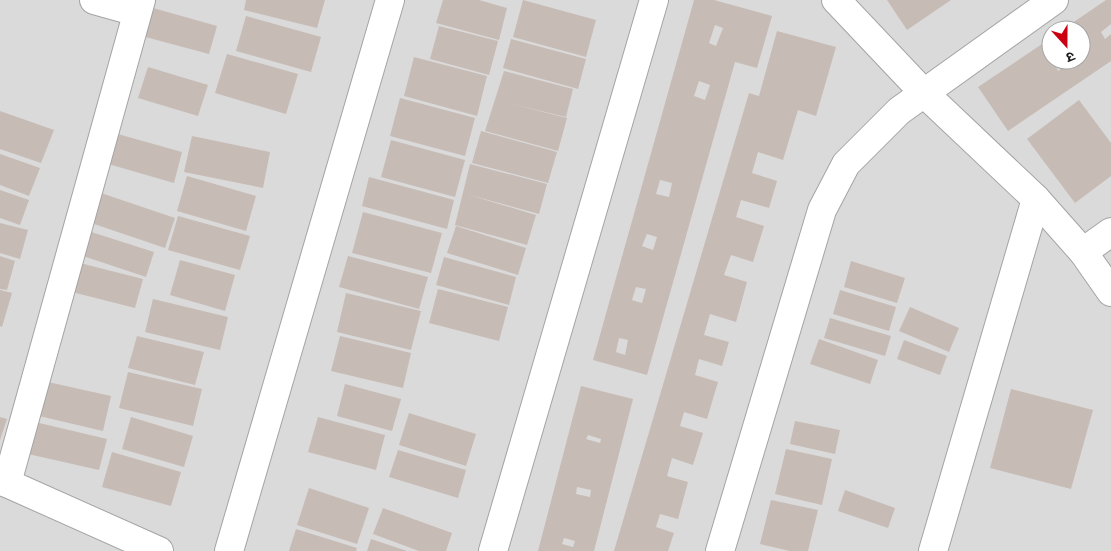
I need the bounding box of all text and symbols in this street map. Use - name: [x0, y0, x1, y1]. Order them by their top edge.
- north arrow: [1041, 20, 1091, 70]
- text: उ: [1063, 47, 1078, 67]

